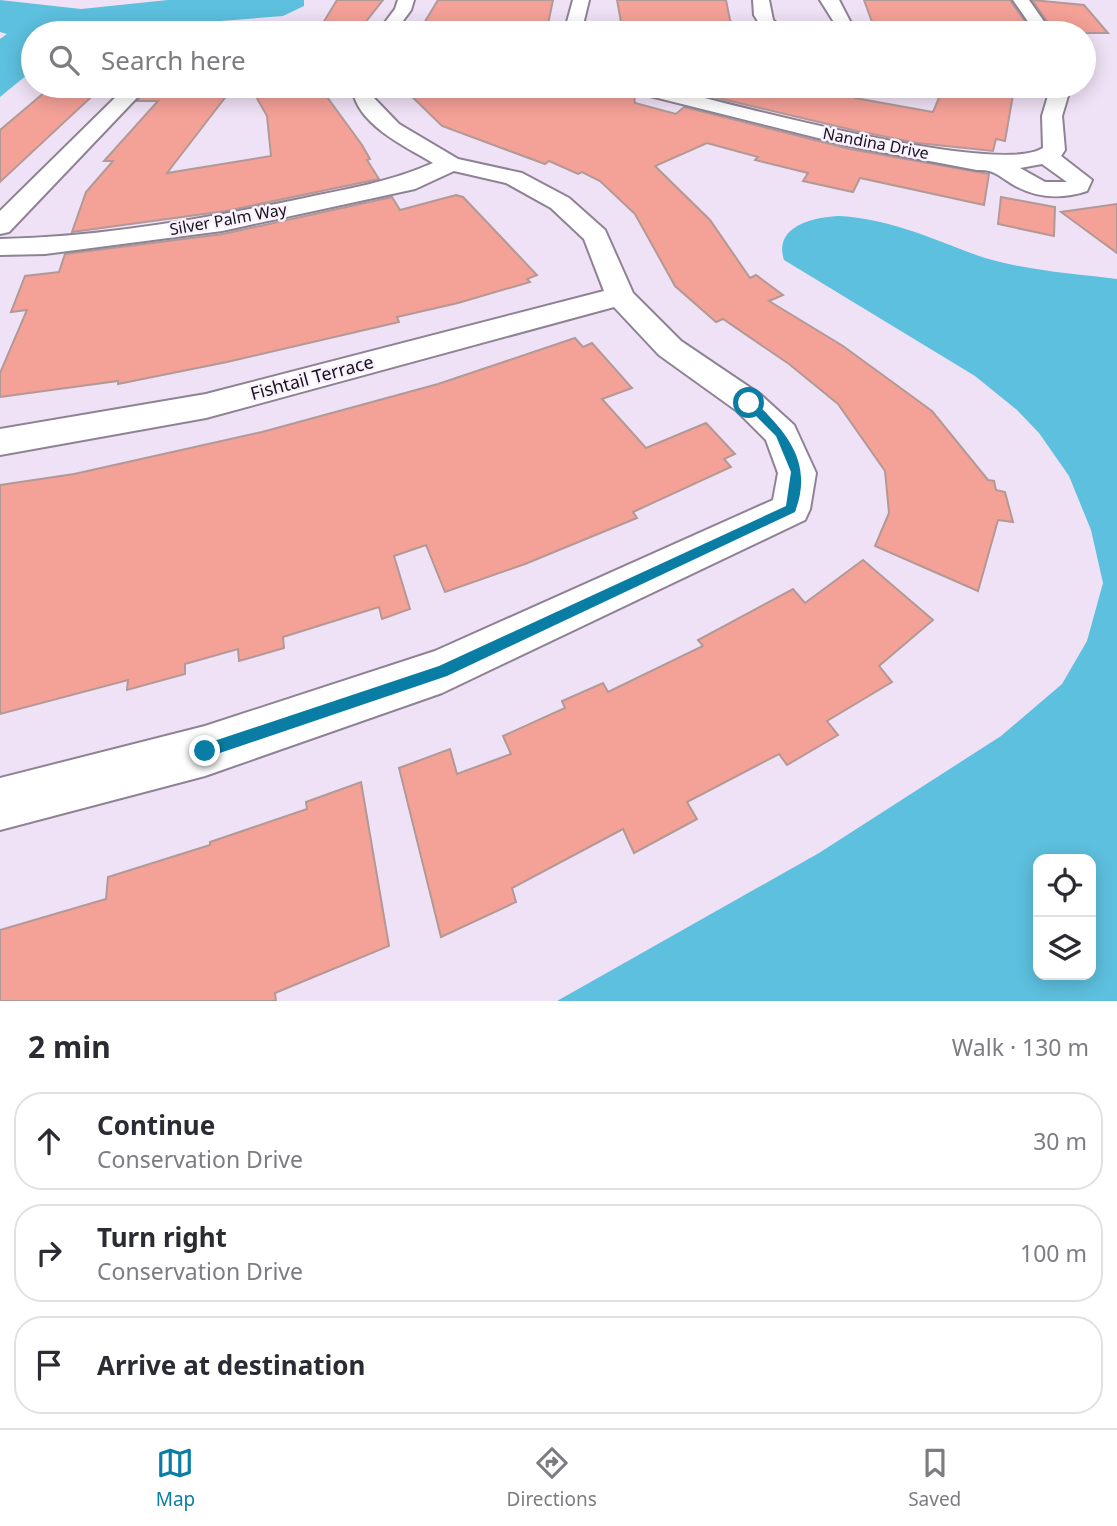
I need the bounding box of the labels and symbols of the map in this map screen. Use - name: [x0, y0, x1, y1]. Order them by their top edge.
- street label: Nandina Drive: [821, 122, 931, 164]
- street label: Silver Palm Way: [168, 198, 289, 240]
- street label: Fishtail Terrace: [247, 349, 376, 405]
- route start: [733, 387, 764, 418]
- route end: [189, 735, 220, 766]

